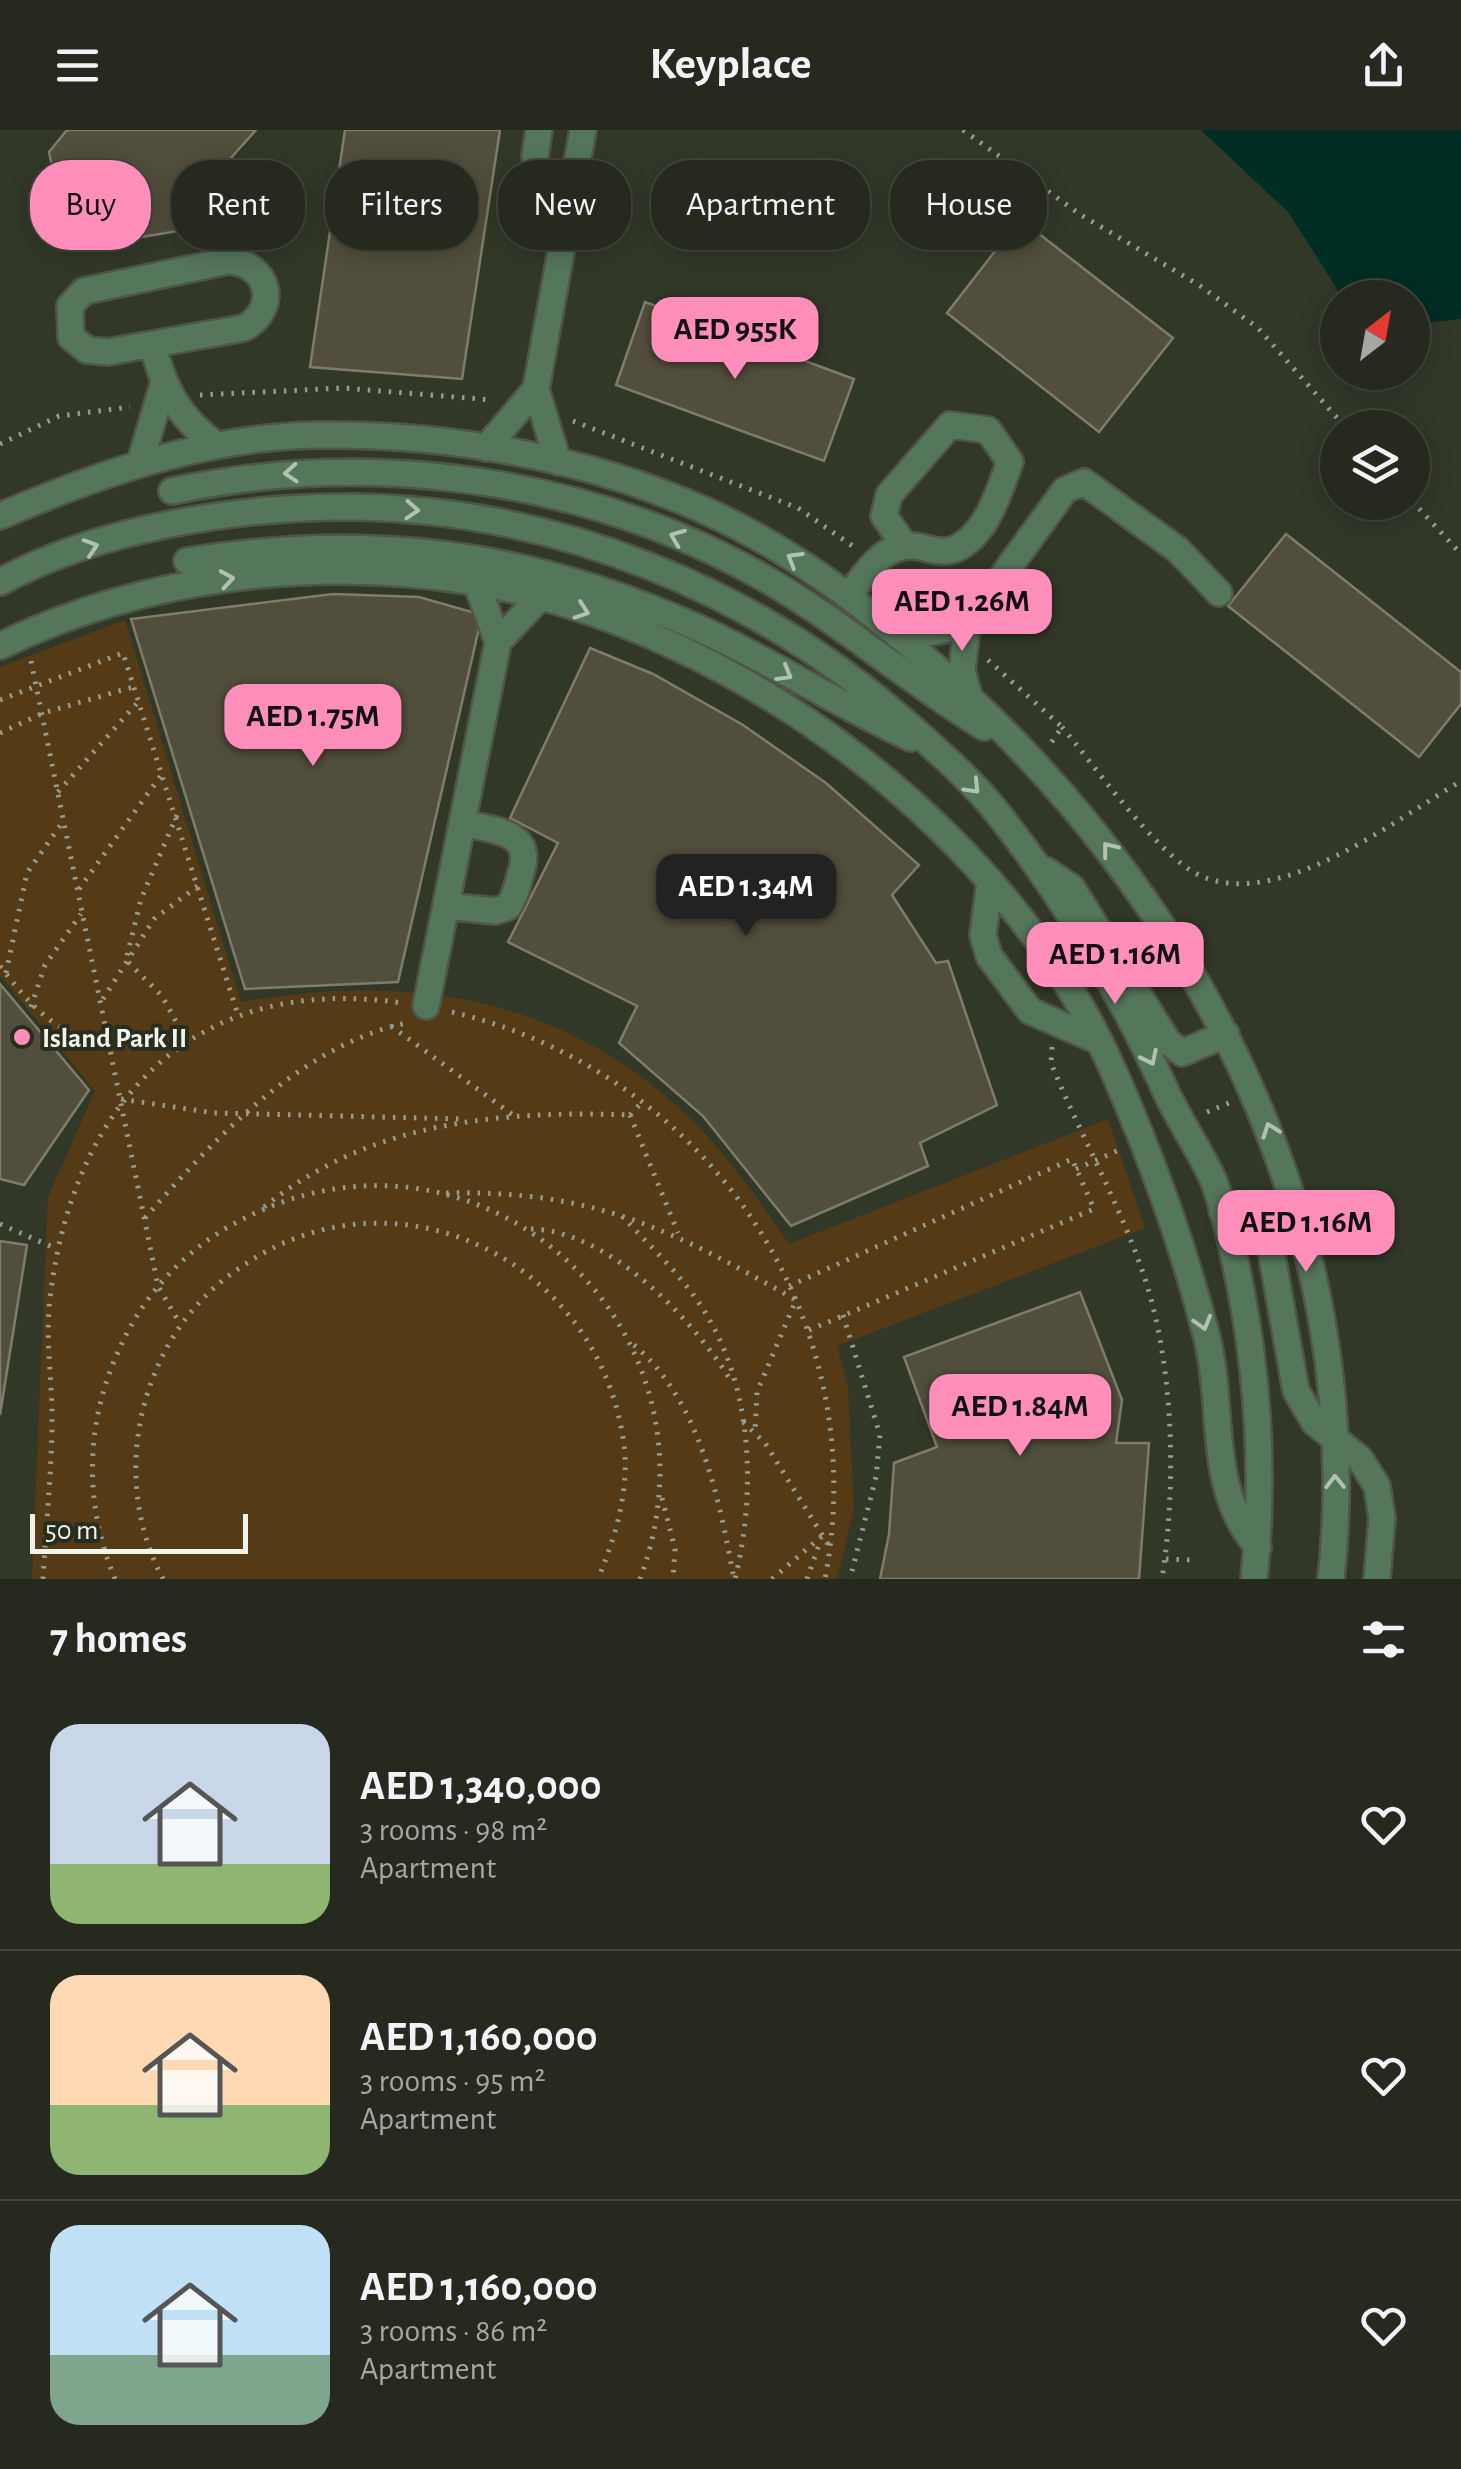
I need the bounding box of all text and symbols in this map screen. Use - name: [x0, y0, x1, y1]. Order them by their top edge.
- icon: menu: [50, 38, 105, 93]
- icon: share: [1356, 38, 1411, 93]
- text: Keyplace: [649, 42, 812, 87]
- chip: Buy: [30, 160, 151, 250]
- chip: Rent: [171, 160, 305, 250]
- chip: Filters: [325, 160, 478, 250]
- chip: New: [498, 160, 631, 250]
- chip: Apartment: [651, 160, 870, 250]
- chip: House: [890, 160, 1047, 250]
- north arrow: [1320, 280, 1430, 390]
- map controls: [1320, 280, 1430, 520]
- pin: AED 955K: [632, 297, 838, 382]
- text: AED 955K: [673, 313, 797, 345]
- button: layers: [1320, 410, 1430, 520]
- one-way arrow: [282, 461, 298, 483]
- one-way arrow: [404, 499, 420, 521]
- one-way arrow: [669, 529, 687, 549]
- one-way arrow: [82, 539, 99, 559]
- one-way arrow: [787, 552, 805, 571]
- one-way arrow: [219, 569, 235, 590]
- pin: AED 1.26M: [848, 569, 1076, 654]
- text: AED 1.26M: [894, 585, 1030, 617]
- one-way arrow: [573, 599, 590, 619]
- one-way arrow: [774, 661, 792, 681]
- pin: AED 1.75M: [199, 684, 427, 769]
- text: AED 1.75M: [246, 700, 380, 732]
- one-way arrow: [961, 775, 979, 793]
- one-way arrow: [1103, 842, 1121, 860]
- pin: AED 1.34M: [632, 854, 860, 939]
- text: AED 1.34M: [678, 870, 814, 902]
- pin: AED 1.16M: [1001, 922, 1229, 1007]
- text: AED 1.16M: [1049, 938, 1181, 970]
- place label: Island Park II: [42, 1025, 187, 1053]
- marker: Island Park II: [11, 1026, 33, 1048]
- one-way arrow: [1137, 1048, 1157, 1066]
- one-way arrow: [1261, 1122, 1282, 1139]
- pin: AED 1.16M: [1192, 1190, 1420, 1275]
- text: AED 1.16M: [1240, 1206, 1372, 1238]
- one-way arrow: [1191, 1314, 1212, 1331]
- pin: AED 1.84M: [906, 1374, 1134, 1459]
- text: AED 1.84M: [951, 1390, 1089, 1422]
- one-way arrow: [1325, 1473, 1346, 1489]
- scale bar: [30, 1509, 248, 1554]
- text: 50 m: [45, 1517, 99, 1545]
- icon: filters: [1356, 1612, 1411, 1667]
- text: 7 homes: [50, 1618, 187, 1660]
- icon: home: [130, 1764, 250, 1884]
- text: AED 1,340,000: [360, 1765, 602, 1807]
- icon: heart: [1356, 1797, 1411, 1852]
- text: 3 rooms · 98 m²: [360, 1814, 547, 1846]
- text: Apartment: [360, 1852, 496, 1884]
- icon: home: [130, 2015, 250, 2135]
- text: AED 1,160,000: [360, 2016, 598, 2058]
- icon: heart: [1356, 2048, 1411, 2103]
- text: 3 rooms · 95 m²: [360, 2065, 546, 2097]
- text: Apartment: [360, 2103, 496, 2135]
- icon: home: [130, 2265, 250, 2385]
- text: AED 1,160,000: [360, 2266, 598, 2308]
- icon: heart: [1356, 2298, 1411, 2353]
- text: 3 rooms · 86 m²: [360, 2315, 547, 2347]
- text: Apartment: [360, 2353, 496, 2385]

